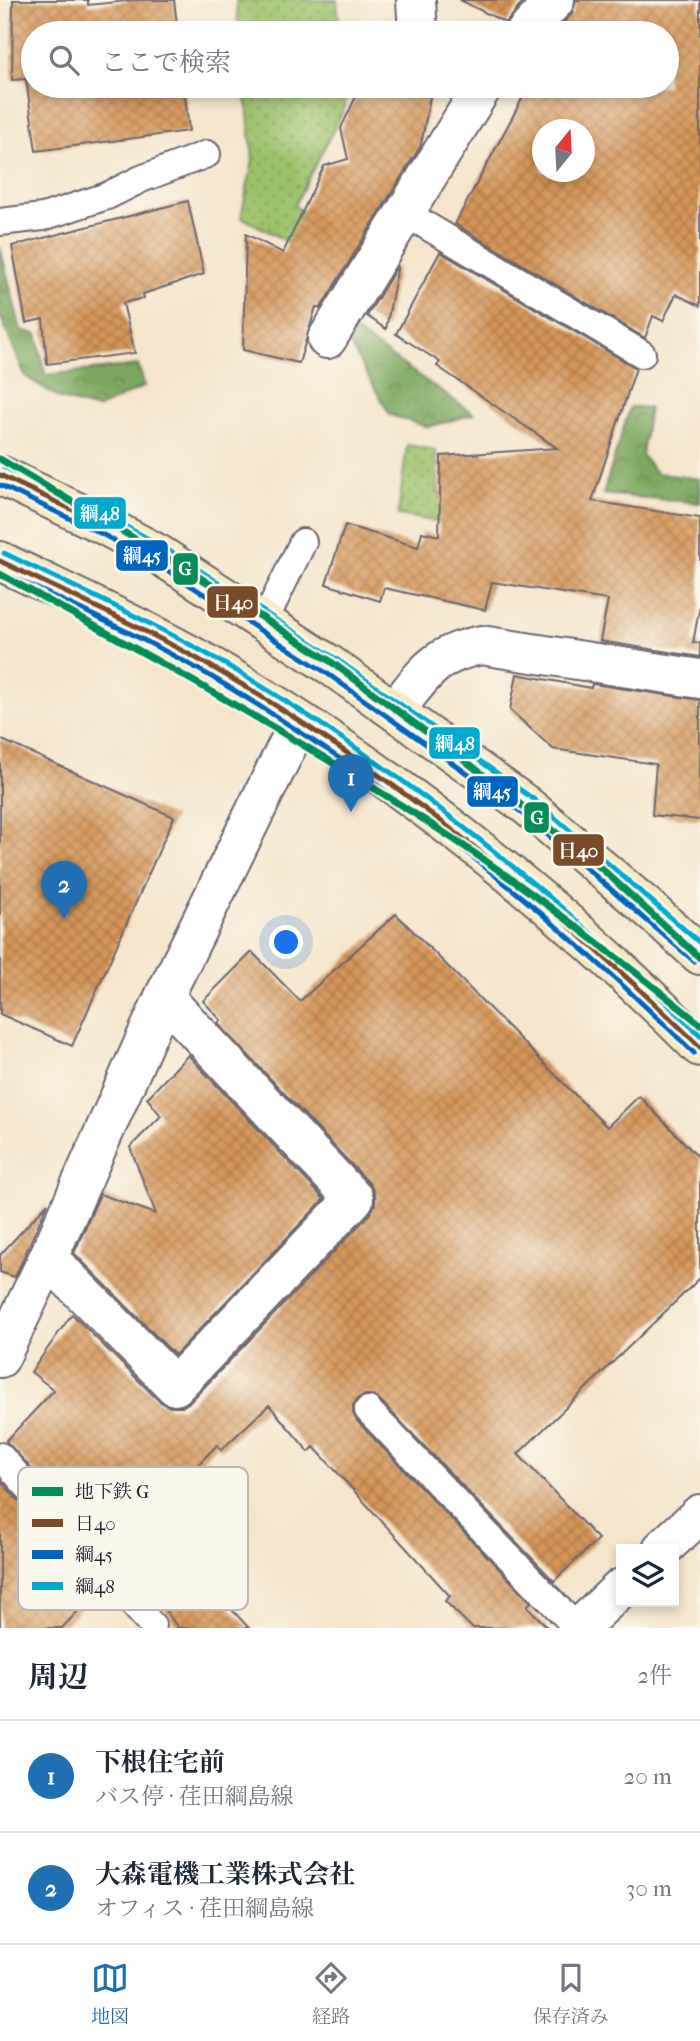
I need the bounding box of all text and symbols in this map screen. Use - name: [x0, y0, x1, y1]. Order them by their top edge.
- search box: [21, 21, 679, 98]
- icon: search: [45, 41, 83, 79]
- text: ここで検索: [101, 47, 231, 78]
- north arrow: [532, 119, 595, 182]
- line badge: 綱48: [73, 496, 127, 530]
- text: 綱48: [80, 503, 120, 525]
- line badge: 綱45: [115, 539, 169, 572]
- text: 綱45: [123, 545, 161, 567]
- line badge: G: [172, 552, 199, 586]
- text: G: [178, 558, 192, 580]
- line badge: 日40: [206, 585, 259, 619]
- text: 日40: [213, 592, 253, 614]
- line badge: 綱48: [428, 726, 481, 760]
- text: 綱48: [435, 733, 475, 755]
- pin: 1: [328, 754, 374, 812]
- line badge: 綱45: [466, 775, 519, 808]
- text: 綱45: [473, 781, 511, 803]
- line badge: G: [523, 801, 550, 834]
- text: G: [530, 807, 544, 829]
- line badge: 日40: [552, 833, 605, 867]
- text: 日40: [558, 840, 598, 862]
- pin: 2: [41, 861, 87, 919]
- your location: [269, 925, 303, 959]
- legend: [18, 1467, 248, 1610]
- text: 地下鉄 G: [75, 1481, 150, 1503]
- text: 日40: [75, 1513, 116, 1535]
- text: 綱45: [75, 1544, 113, 1566]
- map controls: [616, 1544, 679, 1607]
- button: layers: [616, 1544, 679, 1607]
- text: 綱48: [75, 1576, 115, 1598]
- text: 周辺: [28, 1660, 88, 1695]
- text: 2件: [637, 1662, 672, 1689]
- text: 下根住宅前: [95, 1747, 225, 1778]
- text: 1: [47, 1763, 55, 1790]
- text: 20 m: [623, 1763, 672, 1790]
- text: バス停 · 荏田綱島線: [95, 1783, 294, 1810]
- text: 大森電機工業株式会社: [95, 1859, 355, 1890]
- text: 2: [45, 1875, 57, 1902]
- text: 30 m: [626, 1875, 672, 1902]
- text: オフィス · 荏田綱島線: [95, 1895, 314, 1922]
- tab: 地図: [91, 1959, 129, 2028]
- tab: 経路: [312, 1959, 350, 2028]
- tab: 保存済み: [533, 1959, 609, 2028]

